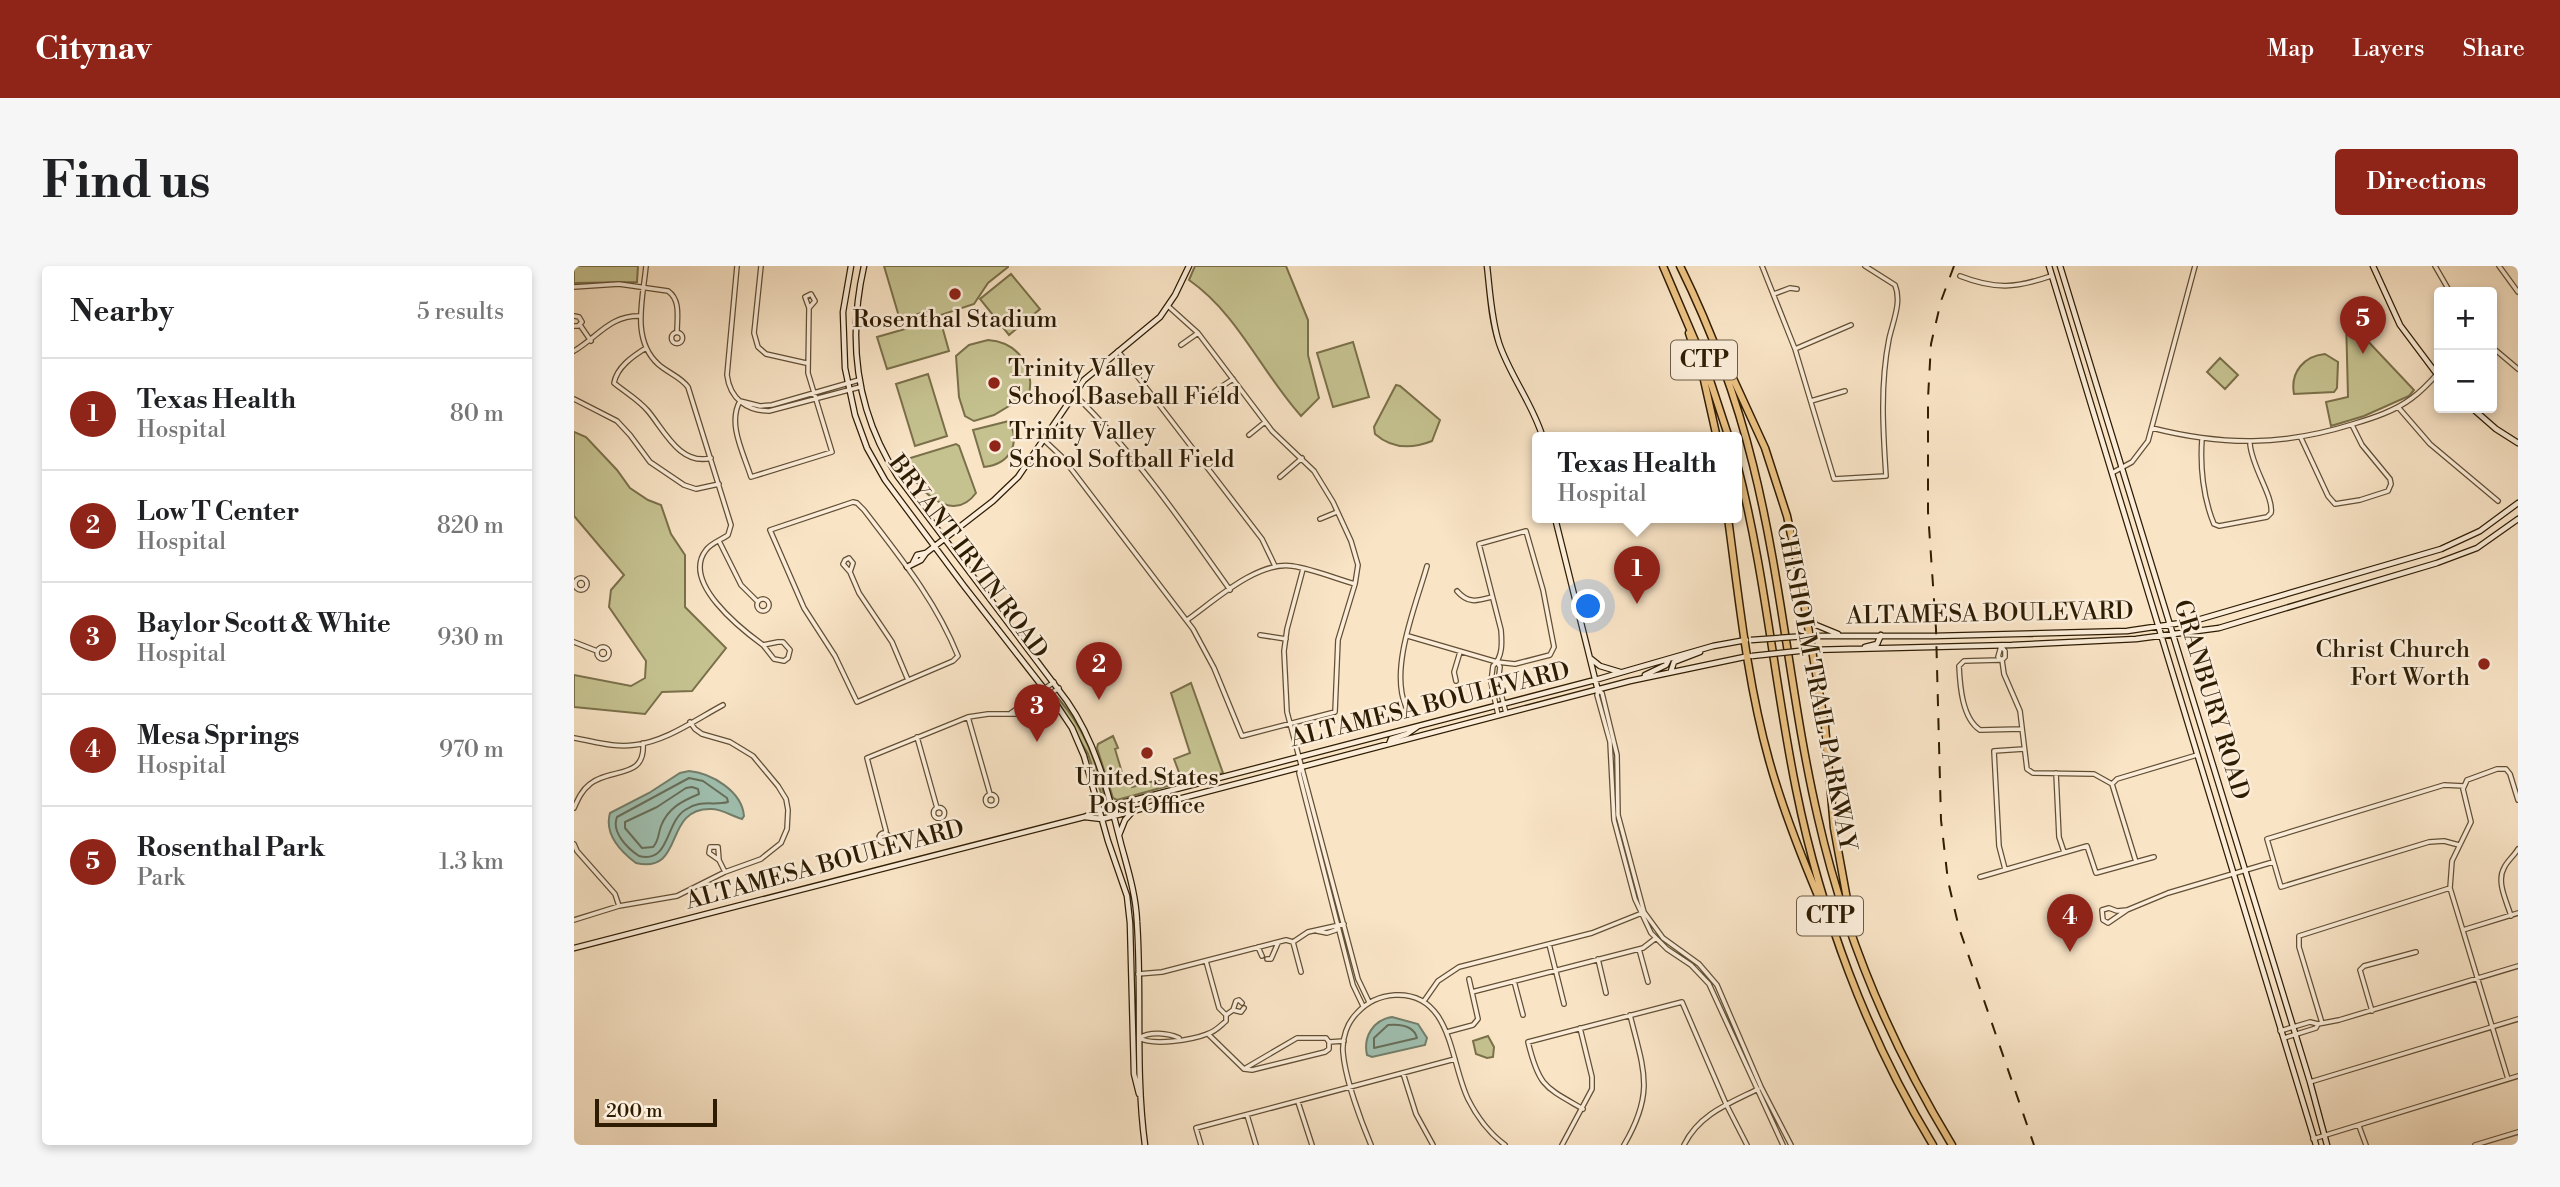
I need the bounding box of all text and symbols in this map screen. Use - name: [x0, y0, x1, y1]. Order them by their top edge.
- text: Citynav: [35, 29, 152, 70]
- text: Map: [2267, 34, 2314, 64]
- text: Layers: [2352, 34, 2424, 64]
- text: Share: [2462, 34, 2525, 64]
- button: Directions: [2335, 149, 2518, 215]
- text: Find us: [42, 152, 211, 213]
- marker: Rosenthal Stadium: [947, 286, 963, 302]
- map controls: [2434, 287, 2497, 413]
- button: +: [2434, 287, 2497, 350]
- text: Nearby: [70, 293, 174, 331]
- pin: 5: [2340, 296, 2386, 354]
- text: 5 results: [417, 298, 504, 326]
- place label: Rosenthal Stadium: [852, 305, 1058, 335]
- road number: CTP: [1671, 340, 1737, 380]
- button: −: [2434, 350, 2497, 413]
- place label: Trinity Valley School Baseball Field: [1008, 354, 1240, 412]
- marker: Trinity Valley School Baseball Field: [986, 375, 1002, 391]
- text: Texas Health: [137, 384, 296, 416]
- text: 1: [87, 400, 99, 428]
- text: 80 m: [450, 400, 504, 428]
- text: Hospital: [137, 416, 226, 444]
- place label: Trinity Valley School Softball Field: [1009, 417, 1235, 475]
- popup: [1532, 432, 1742, 523]
- marker: Trinity Valley School Softball Field: [987, 438, 1003, 454]
- street label: BRYANT IRVIN ROAD: [881, 448, 1054, 665]
- text: Texas Health: [1558, 448, 1717, 480]
- text: Hospital: [1558, 480, 1647, 508]
- text: Low T Center: [137, 496, 299, 528]
- text: 2: [86, 512, 100, 540]
- text: 820 m: [437, 512, 504, 540]
- street label: CHISHOLM TRAIL PARKWAY: [1769, 521, 1863, 855]
- text: Hospital: [137, 528, 226, 556]
- pin: 1: [1614, 546, 1660, 604]
- your location: [1571, 589, 1605, 623]
- street label: ALTAMESA BOULEVARD: [1845, 596, 2134, 632]
- street label: GRANBURY ROAD: [2166, 596, 2256, 804]
- text: Baylor Scott & White: [137, 608, 391, 640]
- text: 3: [86, 624, 100, 652]
- text: 930 m: [437, 624, 504, 652]
- place label: Christ Church Fort Worth: [2316, 635, 2470, 693]
- text: Hospital: [137, 640, 226, 668]
- pin: 2: [1076, 642, 1122, 700]
- street label: ALTAMESA BOULEVARD: [1286, 656, 1573, 755]
- marker: Christ Church Fort Worth: [2476, 656, 2492, 672]
- pin: 3: [1014, 684, 1060, 742]
- text: Mesa Springs: [137, 720, 299, 752]
- text: 4: [85, 736, 101, 764]
- text: 970 m: [439, 736, 504, 764]
- marker: United States Post Office: [1139, 745, 1155, 761]
- text: Hospital: [137, 752, 226, 780]
- place label: United States Post Office: [1075, 763, 1219, 821]
- street label: ALTAMESA BOULEVARD: [681, 813, 968, 917]
- text: Rosenthal Park: [137, 832, 325, 864]
- text: 5: [86, 848, 100, 876]
- text: 1.3 km: [439, 848, 504, 876]
- text: Park: [137, 864, 185, 892]
- pin: 4: [2047, 894, 2093, 952]
- road number: CTP: [1797, 896, 1863, 936]
- scale bar: [595, 1096, 718, 1128]
- text: 200 m: [606, 1099, 663, 1123]

